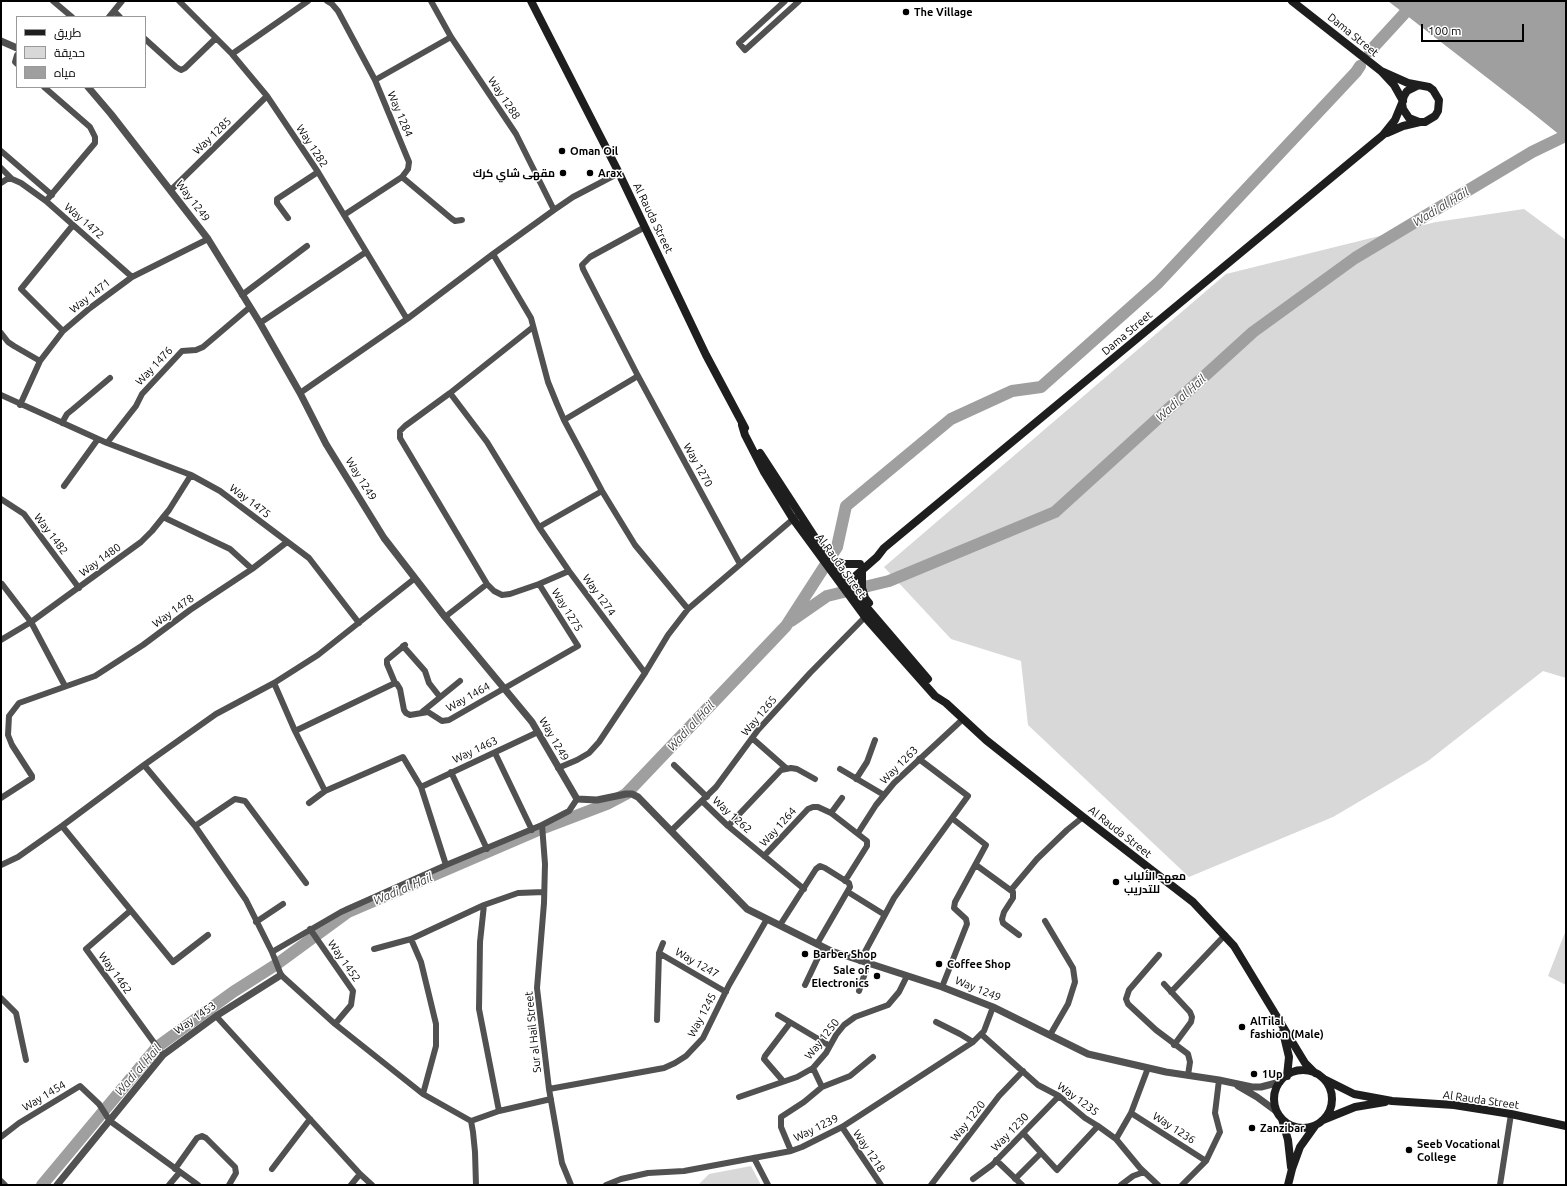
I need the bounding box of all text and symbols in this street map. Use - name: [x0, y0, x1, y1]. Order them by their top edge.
- place label: The Village: [914, 5, 973, 19]
- marker: The Village: [901, 7, 911, 17]
- street label: Dama Street: [1325, 10, 1381, 60]
- legend: [16, 16, 146, 88]
- scale bar: [1423, 16, 1526, 42]
- text: 100 m: [1428, 24, 1461, 37]
- text: طريق: [54, 26, 81, 39]
- text: حديقة: [54, 46, 85, 59]
- text: مياه: [54, 66, 76, 79]
- street label: Way 1288: [485, 74, 523, 122]
- street label: Way 1284: [385, 89, 415, 139]
- street label: Way 1285: [190, 114, 234, 158]
- street label: Way 1282: [293, 122, 331, 170]
- place label: Oman Oil: [570, 144, 618, 158]
- marker: Oman Oil: [557, 146, 567, 156]
- place label: مقهى شاي كرك: [473, 166, 555, 180]
- place label: Arax: [598, 166, 622, 180]
- marker: مقهى شاي كرك: [558, 168, 568, 178]
- marker: Arax: [585, 168, 595, 178]
- street label: Way 1249: [173, 178, 213, 224]
- street label: Al Rauda Street: [630, 181, 676, 255]
- water label: Wadi al Hail: [1410, 185, 1472, 229]
- street label: Way 1472: [61, 200, 107, 242]
- street label: Way 1471: [67, 276, 113, 316]
- street label: Dama Street: [1099, 308, 1155, 358]
- street label: Way 1476: [133, 344, 175, 388]
- water label: Wadi al Hail: [1153, 372, 1209, 424]
- street label: Way 1270: [681, 441, 715, 489]
- street label: Way 1249: [343, 455, 379, 503]
- street label: Way 1475: [227, 481, 273, 521]
- street label: Way 1482: [31, 511, 71, 557]
- street label: Al Rauda Street: [813, 531, 869, 601]
- street label: Way 1480: [77, 540, 123, 580]
- street label: Way 1274: [579, 572, 619, 618]
- street label: Way 1275: [549, 586, 585, 634]
- street label: Way 1478: [150, 591, 196, 631]
- street label: Way 1464: [444, 680, 492, 714]
- street label: Way 1265: [738, 693, 780, 739]
- water label: Wadi al Hail: [664, 698, 718, 754]
- street label: Way 1249: [536, 715, 572, 763]
- street label: Way 1463: [450, 734, 500, 766]
- street label: Way 1263: [877, 743, 921, 787]
- street label: Way 1262: [710, 794, 754, 836]
- street label: Al Rauda Street: [1086, 803, 1154, 861]
- street label: Way 1264: [757, 805, 799, 849]
- place label: معهد الألباب للتدريب: [1124, 869, 1186, 895]
- water label: Wadi al Hail: [371, 870, 435, 908]
- marker: معهد الألباب للتدريب: [1111, 877, 1121, 887]
- street label: Way 1452: [325, 937, 363, 985]
- street label: Way 1247: [673, 945, 721, 981]
- place label: Barber Shop: [813, 947, 877, 961]
- marker: Barber Shop: [800, 949, 810, 959]
- street label: Way 1462: [95, 950, 135, 996]
- place label: Coffee Shop: [947, 957, 1011, 971]
- marker: Coffee Shop: [934, 959, 944, 969]
- place label: Sale of Electronics: [812, 963, 869, 989]
- marker: Sale of Electronics: [872, 971, 882, 981]
- street label: Way 1249: [953, 974, 1003, 1004]
- street label: Sur al Hail Street: [522, 991, 544, 1073]
- street label: Way 1245: [685, 991, 719, 1039]
- street label: Way 1453: [171, 999, 219, 1037]
- place label: AlTilal fashion (Male): [1250, 1014, 1324, 1040]
- street label: Way 1250: [802, 1016, 842, 1062]
- marker: AlTilal fashion (Male): [1237, 1022, 1247, 1032]
- water label: Wadi al Hail: [112, 1041, 164, 1099]
- place label: 1Up: [1262, 1067, 1283, 1081]
- marker: 1Up: [1249, 1069, 1259, 1079]
- street label: Way 1454: [20, 1078, 68, 1114]
- street label: Way 1235: [1055, 1079, 1101, 1119]
- street label: Al Rauda Street: [1442, 1088, 1520, 1112]
- street label: Way 1220: [948, 1098, 988, 1144]
- street label: Way 1236: [1150, 1109, 1198, 1147]
- street label: Way 1230: [988, 1110, 1032, 1154]
- street label: Way 1239: [791, 1111, 841, 1145]
- place label: Zanzibar: [1260, 1121, 1305, 1135]
- marker: Zanzibar: [1247, 1123, 1257, 1133]
- street label: Way 1218: [850, 1127, 888, 1175]
- place label: Seeb Vocational College: [1417, 1137, 1500, 1163]
- marker: Seeb Vocational College: [1404, 1145, 1414, 1155]

